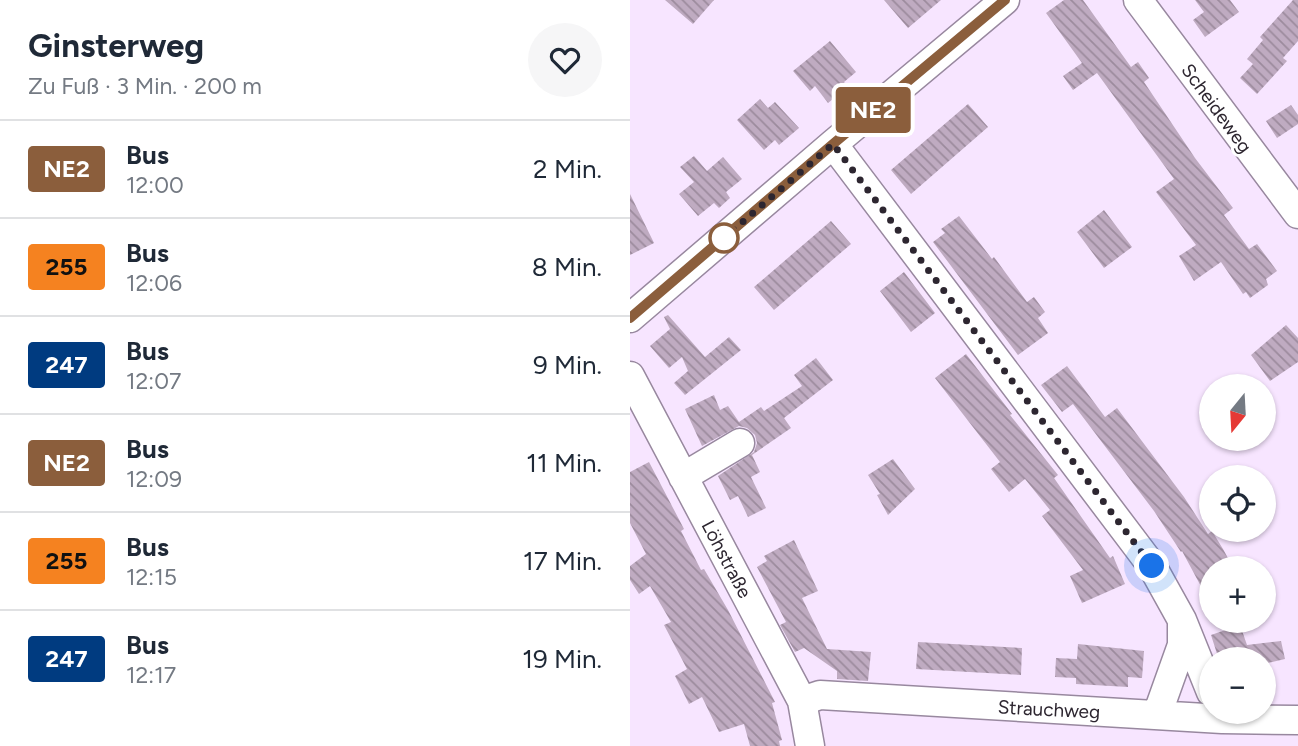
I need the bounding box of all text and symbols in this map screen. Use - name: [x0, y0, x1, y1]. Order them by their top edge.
- button: heart: [528, 23, 602, 97]
- text: Ginsterweg: [28, 26, 204, 65]
- street label: Scheideweg: [1176, 59, 1257, 157]
- text: Zu Fuß · 3 Min. · 200 m: [28, 72, 262, 100]
- line badge: NE2: [833, 87, 913, 133]
- text: NE2: [850, 95, 896, 124]
- text: Bus: [126, 139, 169, 171]
- text: 2 Min.: [533, 153, 602, 185]
- text: NE2: [43, 154, 90, 183]
- text: 12:00: [126, 171, 184, 199]
- unlabelled marker: [709, 223, 739, 253]
- text: Bus: [126, 237, 169, 269]
- text: 8 Min.: [532, 251, 602, 283]
- text: 255: [46, 252, 87, 281]
- text: 12:06: [126, 269, 182, 297]
- text: Bus: [126, 335, 169, 367]
- text: 9 Min.: [533, 349, 602, 381]
- text: 247: [45, 350, 88, 379]
- text: 12:07: [126, 367, 181, 395]
- north arrow: [1199, 374, 1276, 452]
- map controls: [1199, 374, 1276, 724]
- text: Bus: [126, 433, 169, 465]
- text: 11 Min.: [526, 447, 602, 479]
- text: NE2: [43, 448, 90, 477]
- text: 12:09: [126, 465, 182, 493]
- button: locate: [1199, 465, 1276, 542]
- street label: Löhstraße: [697, 516, 757, 602]
- text: Bus: [126, 531, 169, 563]
- text: 17 Min.: [523, 545, 602, 577]
- text: 255: [46, 546, 87, 575]
- your location: [1134, 548, 1169, 583]
- button: +: [1199, 556, 1276, 633]
- text: 12:15: [126, 563, 177, 591]
- text: Bus: [126, 629, 169, 661]
- text: 19 Min.: [522, 643, 602, 675]
- text: 247: [45, 644, 88, 673]
- button: −: [1199, 647, 1276, 724]
- text: 12:17: [126, 661, 176, 689]
- street label: Strauchweg: [997, 695, 1101, 724]

